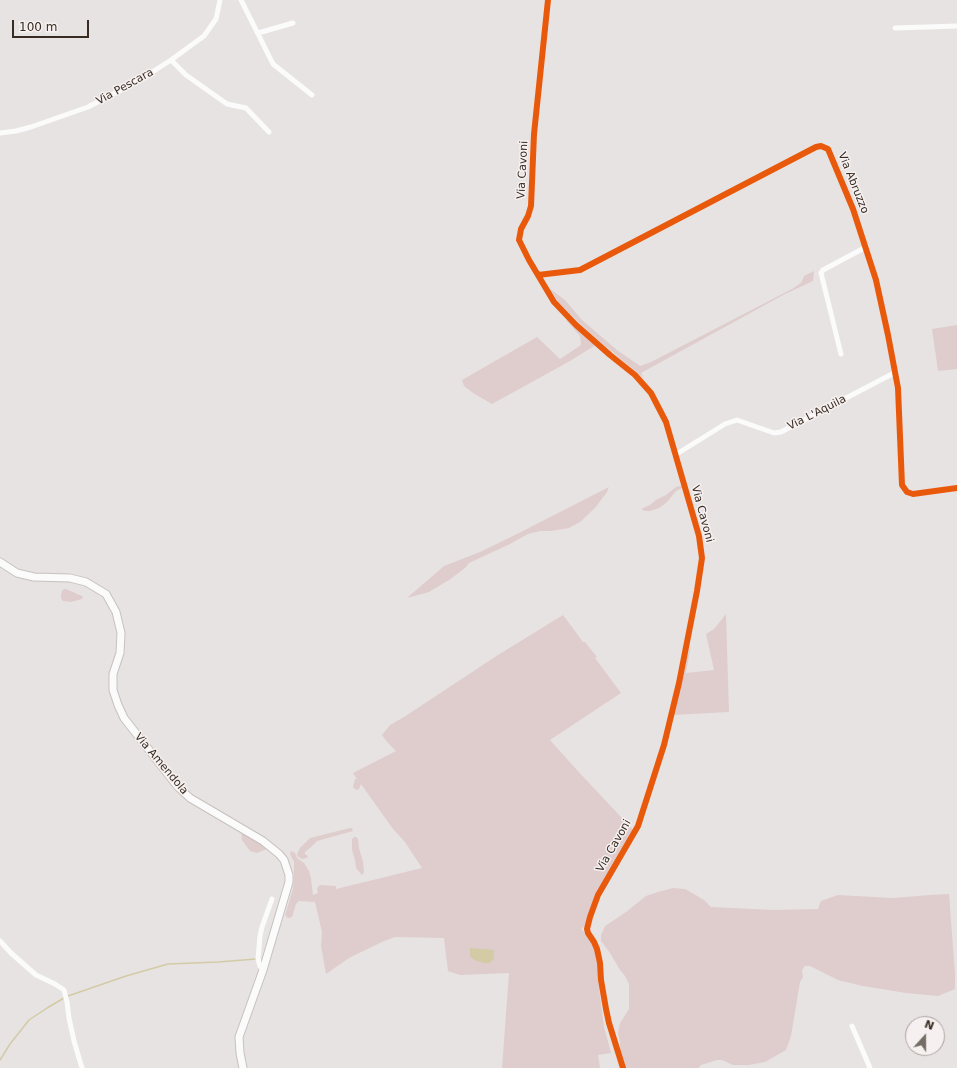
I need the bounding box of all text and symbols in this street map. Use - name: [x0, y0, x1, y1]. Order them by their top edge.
- scale bar: [14, 12, 91, 38]
- text: 100 m: [19, 20, 57, 34]
- street label: Via Pescara: [94, 66, 156, 108]
- street label: Via Cavoni: [515, 141, 531, 199]
- street label: Via Abruzzo: [835, 150, 871, 216]
- street label: Via L'Aquila: [786, 393, 848, 433]
- street label: Via Cavoni: [688, 484, 716, 544]
- street label: Via Amendola: [131, 731, 191, 797]
- street label: Via Cavoni: [594, 817, 634, 875]
- north arrow: [905, 1016, 945, 1056]
- text: N: [922, 1018, 936, 1033]

